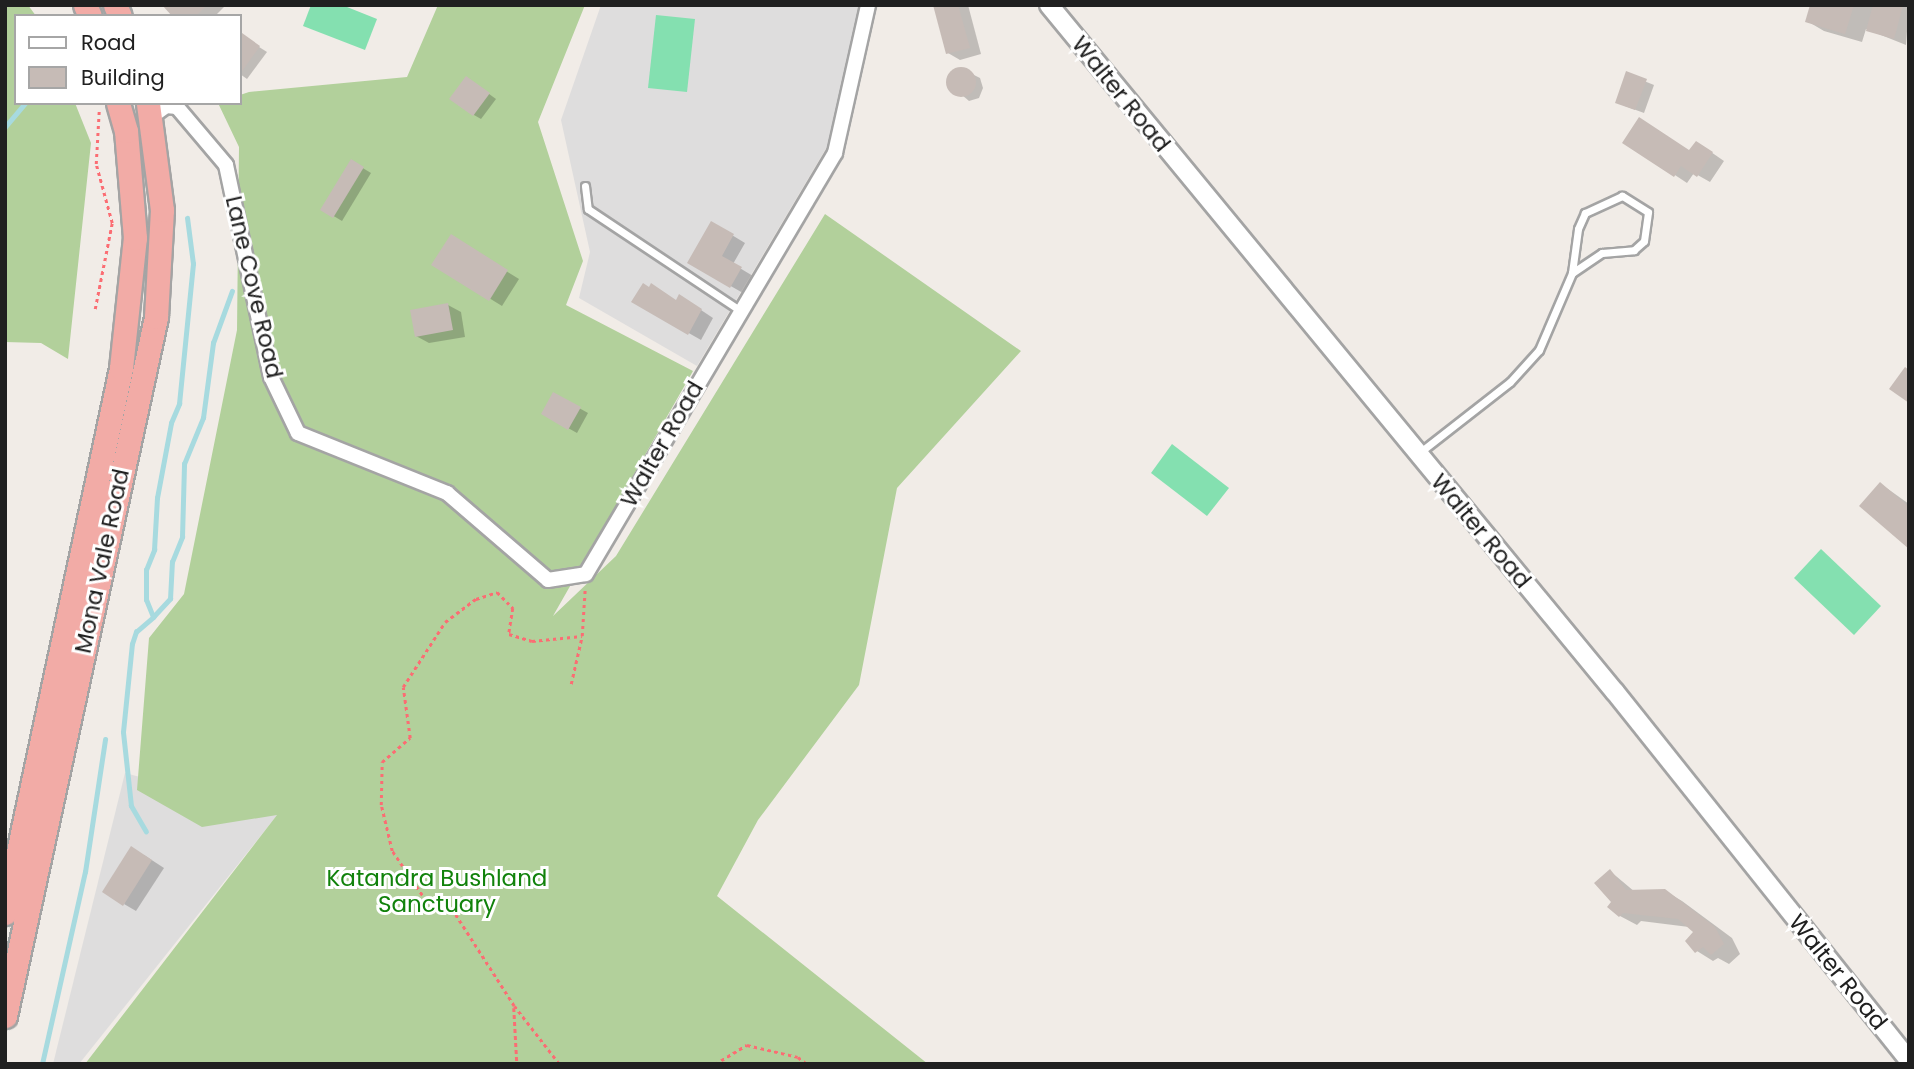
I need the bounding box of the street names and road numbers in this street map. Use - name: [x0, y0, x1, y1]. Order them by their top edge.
- street label: Walter Road: [1066, 31, 1176, 157]
- street label: Lane Cove Road: [220, 193, 288, 381]
- street label: Walter Road: [615, 376, 709, 512]
- street label: Mona Vale Road: [69, 466, 135, 656]
- street label: Walter Road: [1425, 468, 1537, 594]
- street label: Walter Road: [1783, 909, 1893, 1035]

